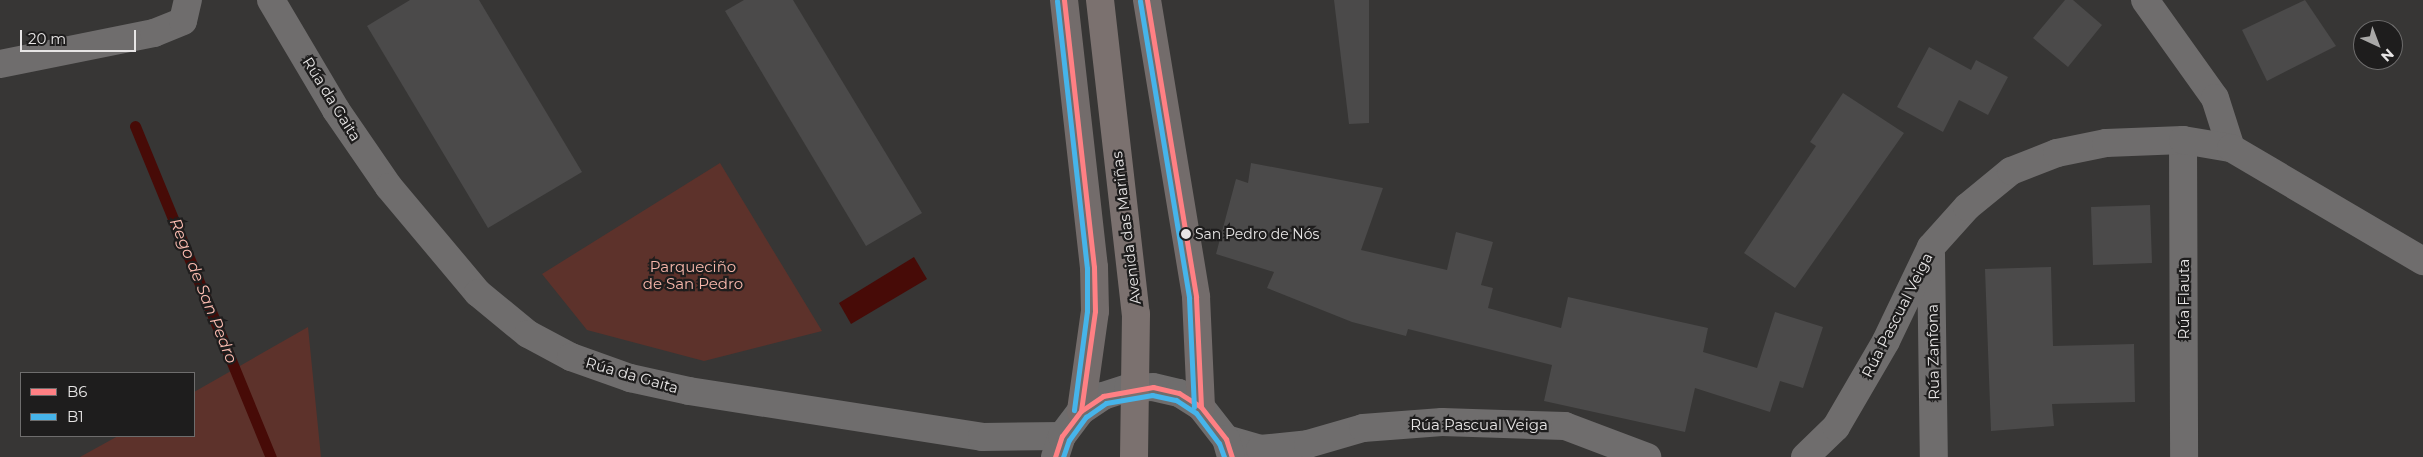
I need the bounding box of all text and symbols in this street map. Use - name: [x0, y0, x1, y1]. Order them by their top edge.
- scale bar: [22, 20, 139, 52]
- north arrow: [2353, 20, 2403, 70]
- text: 20 m: [28, 29, 66, 48]
- text: N: [2377, 45, 2398, 66]
- street label: Rúa da Gaita: [299, 54, 365, 144]
- street label: Avenida das Mariñas: [1108, 150, 1144, 306]
- water label: Rego de San Pedro: [165, 216, 241, 366]
- place label: San Pedro de Nós: [1195, 226, 1319, 242]
- marker: San Pedro de Nós: [1181, 229, 1191, 239]
- street label: Rúa Pascual Veiga: [1858, 250, 1936, 380]
- park label: Parqueciño de San Pedro: [643, 257, 743, 292]
- street label: Rúa Flauta: [2175, 259, 2193, 339]
- street label: Rúa Zanfona: [1923, 304, 1943, 400]
- street label: Rúa da Gaita: [584, 353, 680, 397]
- legend: [20, 372, 195, 437]
- text: B6: [67, 382, 87, 401]
- text: B1: [67, 407, 84, 426]
- street label: Rúa Pascual Veiga: [1410, 416, 1548, 434]

